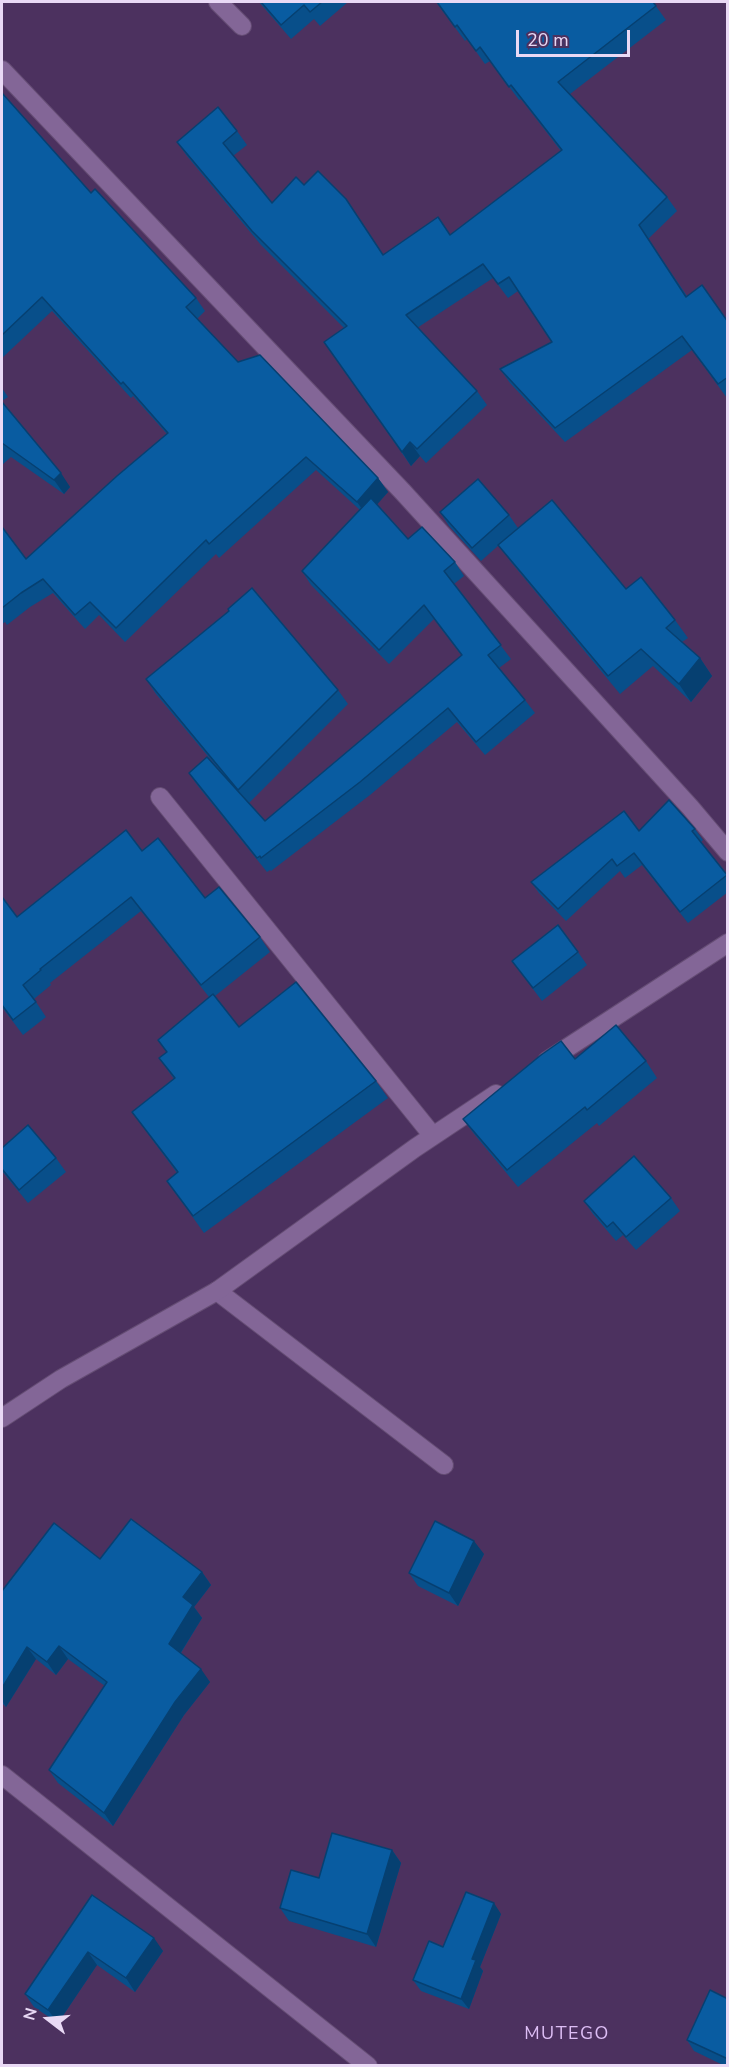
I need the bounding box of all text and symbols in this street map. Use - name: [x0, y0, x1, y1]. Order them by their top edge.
- scale bar: [519, 18, 633, 56]
- text: 20 m: [527, 28, 569, 52]
- north arrow: [18, 1989, 78, 2049]
- text: N: [18, 2005, 43, 2023]
- district label: MUTEGO: [524, 2024, 610, 2046]

